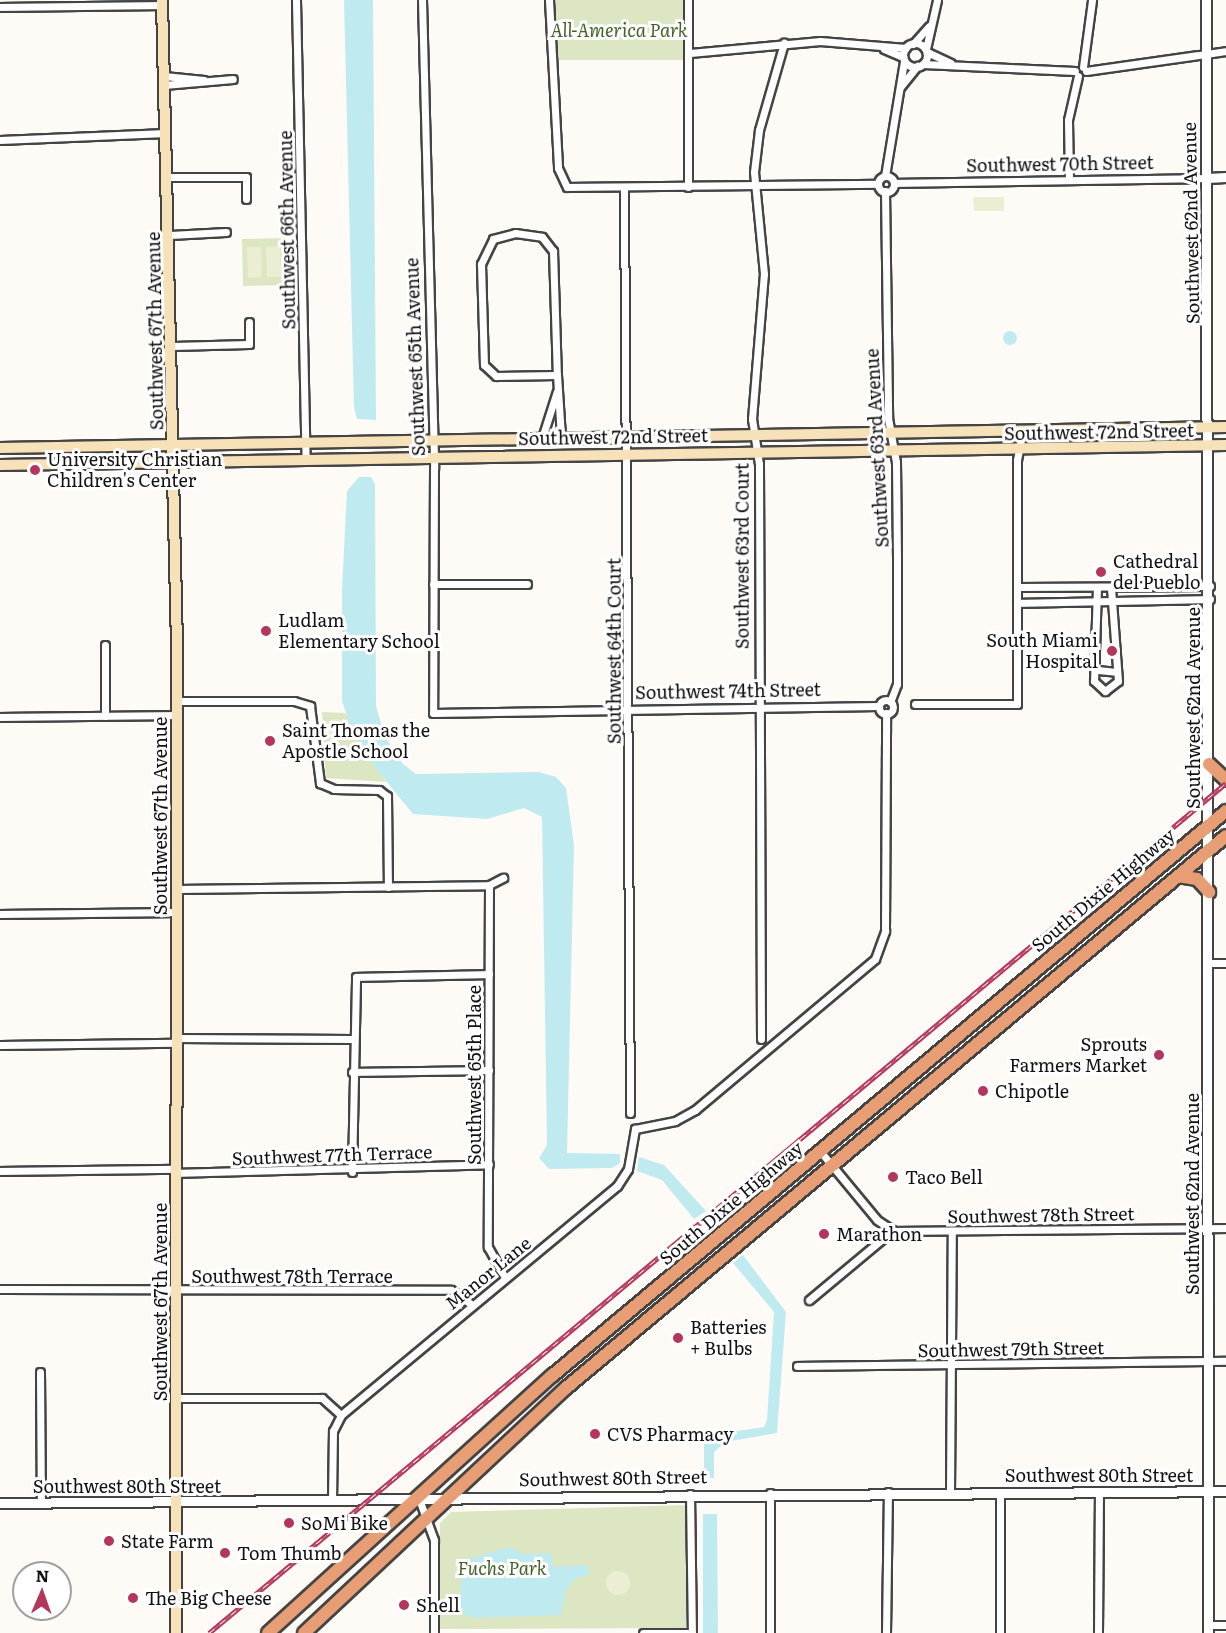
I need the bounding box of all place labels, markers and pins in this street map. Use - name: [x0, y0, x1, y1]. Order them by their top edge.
- place label: University Christian Children's Center: [47, 449, 223, 492]
- marker: University Christian Children's Center: [28, 463, 42, 477]
- place label: Cathedral del Pueblo: [1113, 551, 1201, 594]
- marker: Cathedral del Pueblo: [1094, 565, 1108, 579]
- place label: Ludlam Elementary School: [278, 610, 440, 652]
- marker: Ludlam Elementary School: [259, 624, 273, 638]
- place label: South Miami Hospital: [986, 630, 1098, 672]
- marker: South Miami Hospital: [1103, 642, 1121, 660]
- place label: Saint Thomas the Apostle School: [282, 720, 430, 762]
- marker: Saint Thomas the Apostle School: [263, 734, 277, 748]
- place label: Sprouts Farmers Market: [1009, 1034, 1147, 1076]
- marker: Sprouts Farmers Market: [1152, 1048, 1166, 1062]
- place label: Chipotle: [995, 1080, 1069, 1102]
- marker: Chipotle: [976, 1084, 990, 1098]
- place label: Taco Bell: [905, 1166, 983, 1188]
- marker: Taco Bell: [886, 1170, 900, 1184]
- place label: Marathon: [836, 1223, 922, 1245]
- marker: Marathon: [817, 1227, 831, 1241]
- place label: Batteries + Bulbs: [690, 1317, 766, 1360]
- marker: Batteries + Bulbs: [671, 1331, 685, 1345]
- place label: CVS Pharmacy: [607, 1423, 734, 1445]
- marker: CVS Pharmacy: [588, 1427, 602, 1441]
- place label: SoMi Bike: [301, 1512, 388, 1534]
- marker: SoMi Bike: [282, 1516, 296, 1530]
- place label: State Farm: [121, 1530, 214, 1552]
- marker: State Farm: [102, 1534, 116, 1548]
- place label: Tom Thumb: [237, 1542, 341, 1564]
- marker: Tom Thumb: [218, 1546, 232, 1560]
- place label: The Big Cheese: [145, 1587, 272, 1609]
- marker: The Big Cheese: [126, 1591, 140, 1605]
- place label: Shell: [416, 1594, 460, 1616]
- marker: Shell: [397, 1598, 411, 1612]

